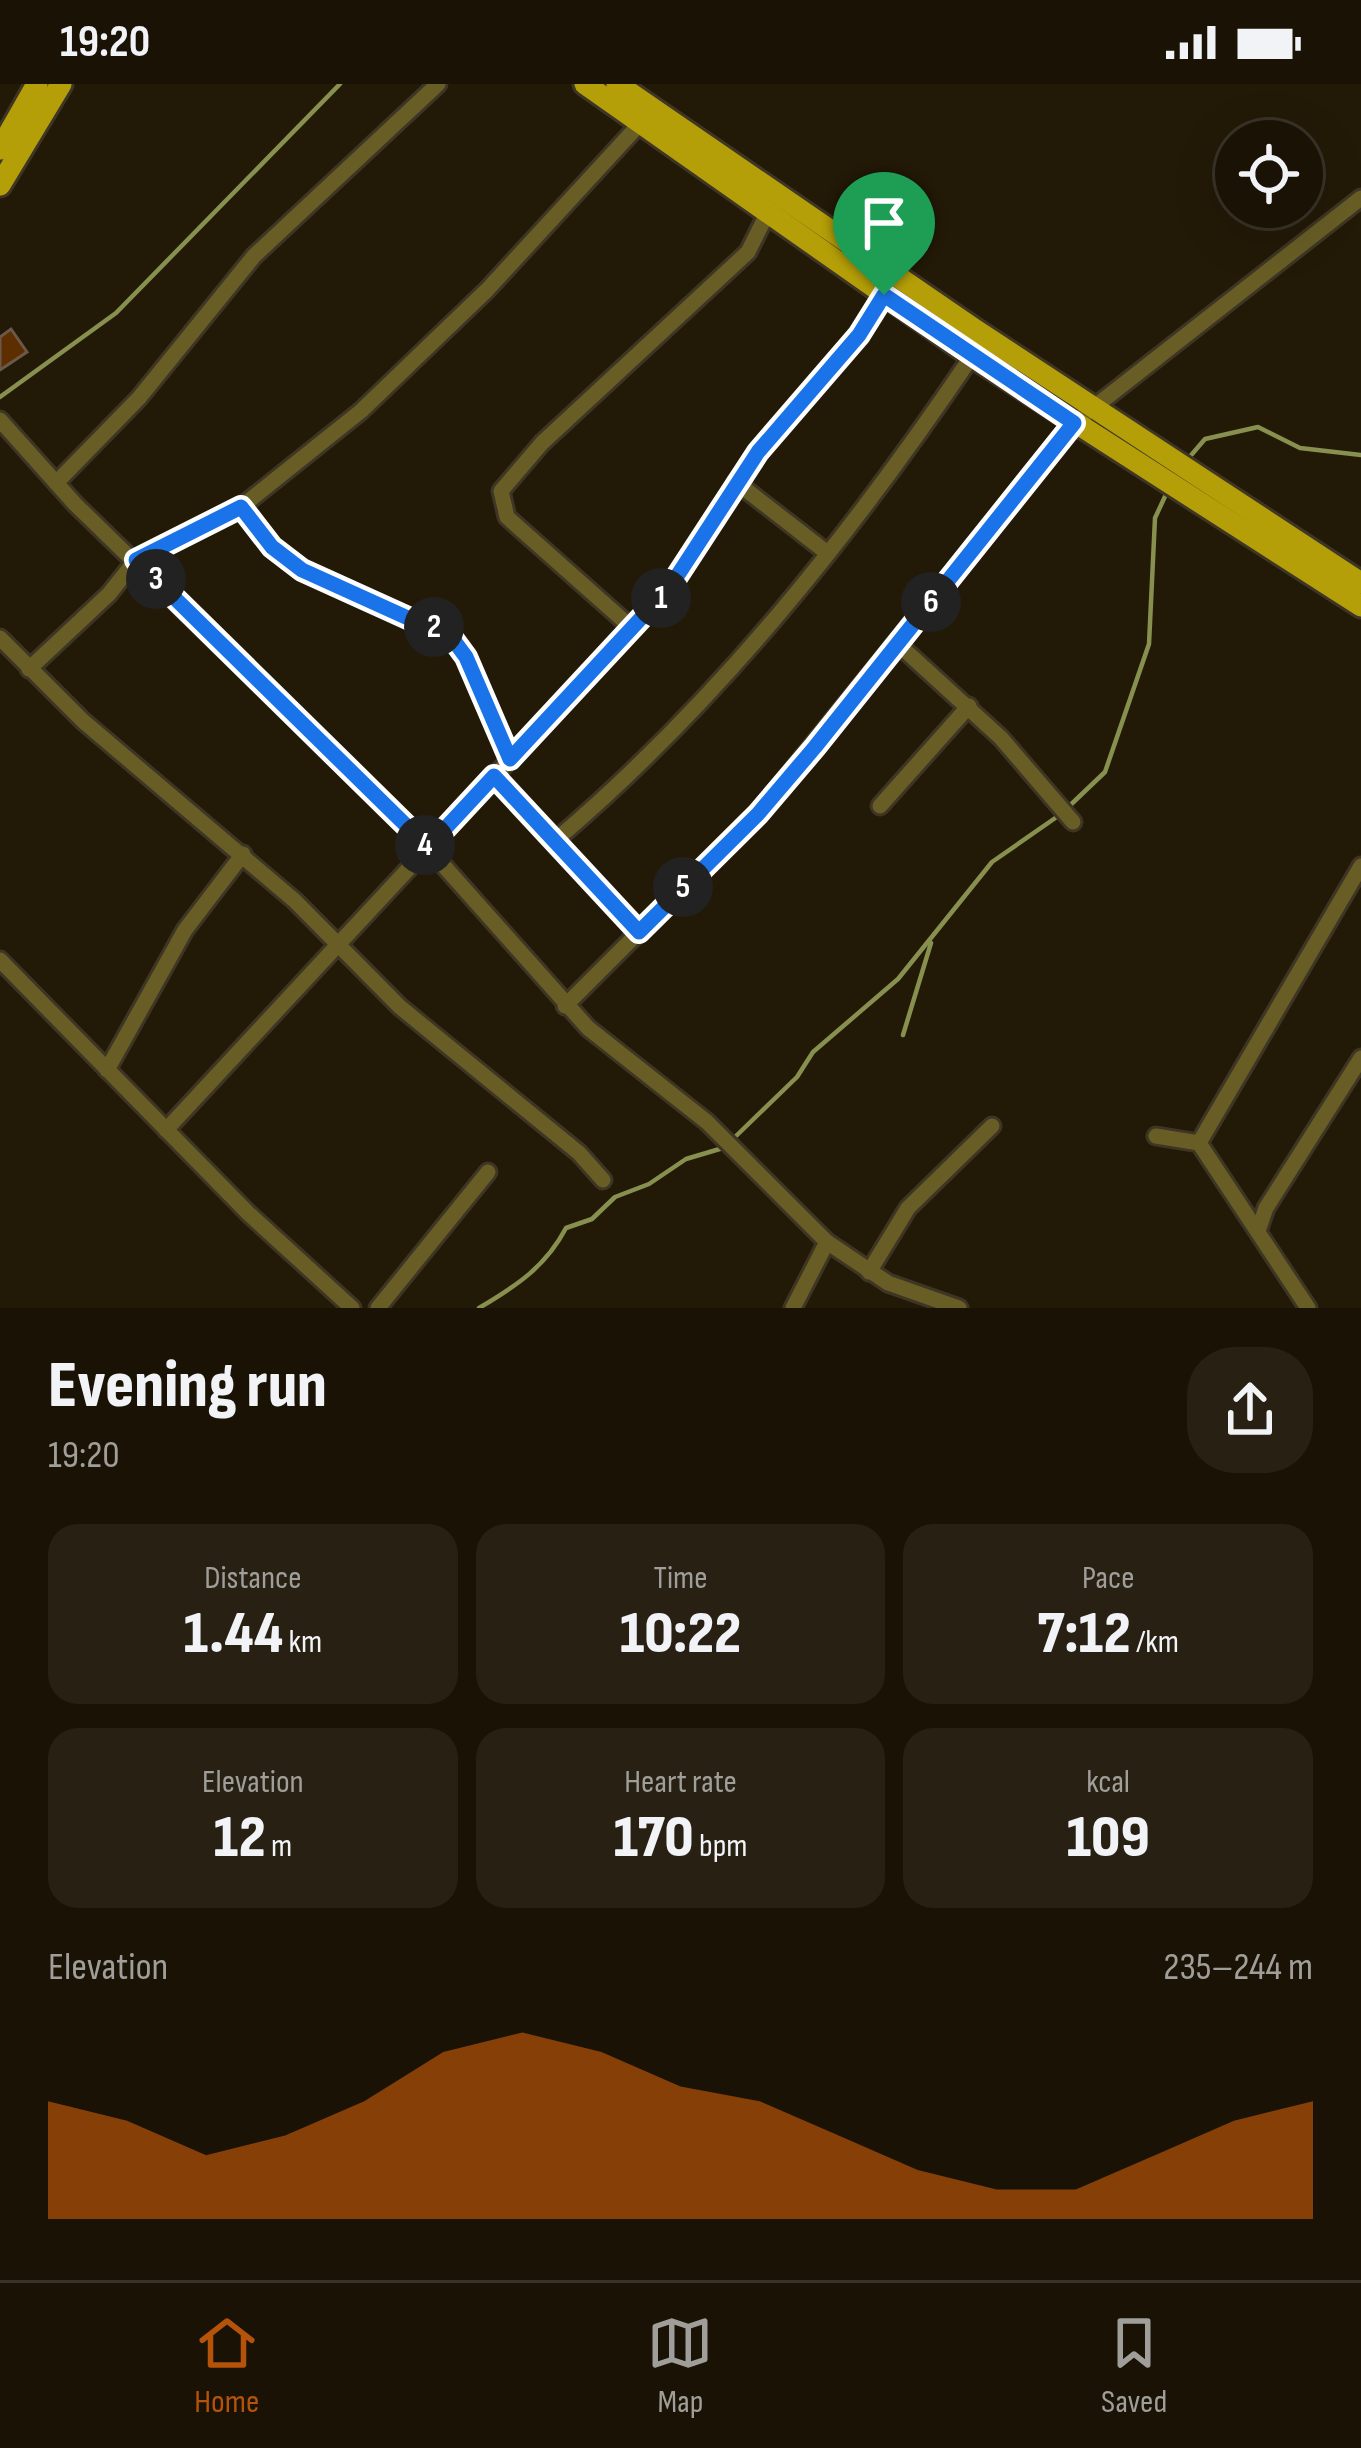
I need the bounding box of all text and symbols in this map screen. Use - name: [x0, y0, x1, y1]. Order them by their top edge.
- text: 19:20: [60, 15, 150, 70]
- map controls: [1215, 120, 1323, 228]
- button: locate: [1215, 120, 1323, 228]
- pin: [833, 172, 935, 295]
- icon: arrive: [851, 190, 917, 256]
- pin: 3: [126, 549, 186, 609]
- text: 3: [149, 559, 163, 599]
- pin: 1: [631, 568, 691, 628]
- pin: 6: [901, 572, 961, 632]
- text: 1: [655, 578, 667, 618]
- text: 6: [923, 582, 939, 622]
- pin: 2: [404, 597, 464, 657]
- text: 2: [427, 607, 441, 647]
- pin: 4: [395, 815, 455, 875]
- text: 4: [417, 825, 433, 865]
- pin: 5: [653, 857, 713, 917]
- text: 5: [676, 867, 690, 907]
- text: Evening run: [48, 1347, 327, 1426]
- button: share: [1187, 1347, 1313, 1473]
- text: 19:20: [48, 1432, 120, 1479]
- text: Distance: [204, 1558, 301, 1598]
- text: Time: [653, 1558, 707, 1598]
- text: Pace: [1082, 1558, 1134, 1598]
- text: 1.44: [183, 1598, 283, 1670]
- text: 10:22: [620, 1598, 741, 1670]
- text: 7:12: [1037, 1598, 1131, 1670]
- text: km: [283, 1622, 322, 1662]
- text: /km: [1131, 1622, 1179, 1662]
- text: Elevation: [202, 1762, 304, 1802]
- text: Heart rate: [624, 1762, 737, 1802]
- text: kcal: [1086, 1762, 1130, 1802]
- text: 12: [213, 1802, 266, 1874]
- text: 170: [613, 1802, 694, 1874]
- text: 109: [1067, 1802, 1150, 1874]
- text: m: [266, 1826, 292, 1866]
- text: bpm: [694, 1826, 748, 1866]
- text: Elevation: [48, 1944, 168, 1991]
- text: 235–244 m: [1163, 1944, 1313, 1991]
- tab: Home: [194, 2310, 260, 2422]
- tab: Map: [647, 2310, 713, 2422]
- tab: Saved: [1101, 2310, 1167, 2422]

